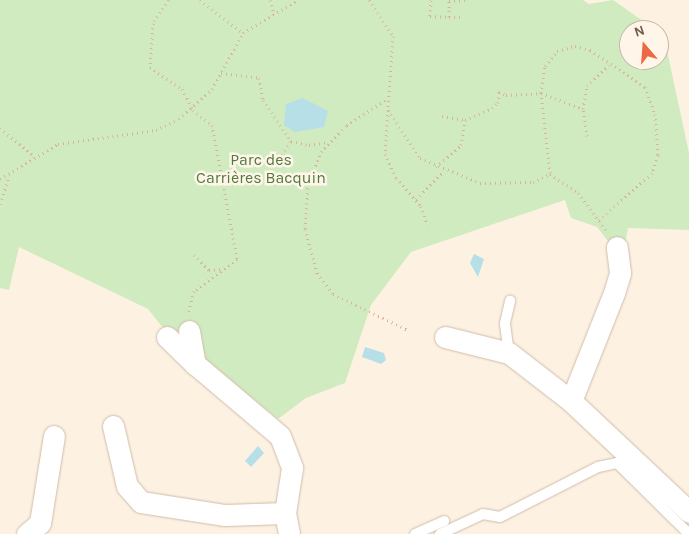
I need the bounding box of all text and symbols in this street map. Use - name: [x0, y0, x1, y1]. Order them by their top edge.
- north arrow: [619, 20, 669, 70]
- text: N: [632, 22, 647, 41]
- park label: Parc des Carrières Bacquin: [196, 150, 326, 188]

